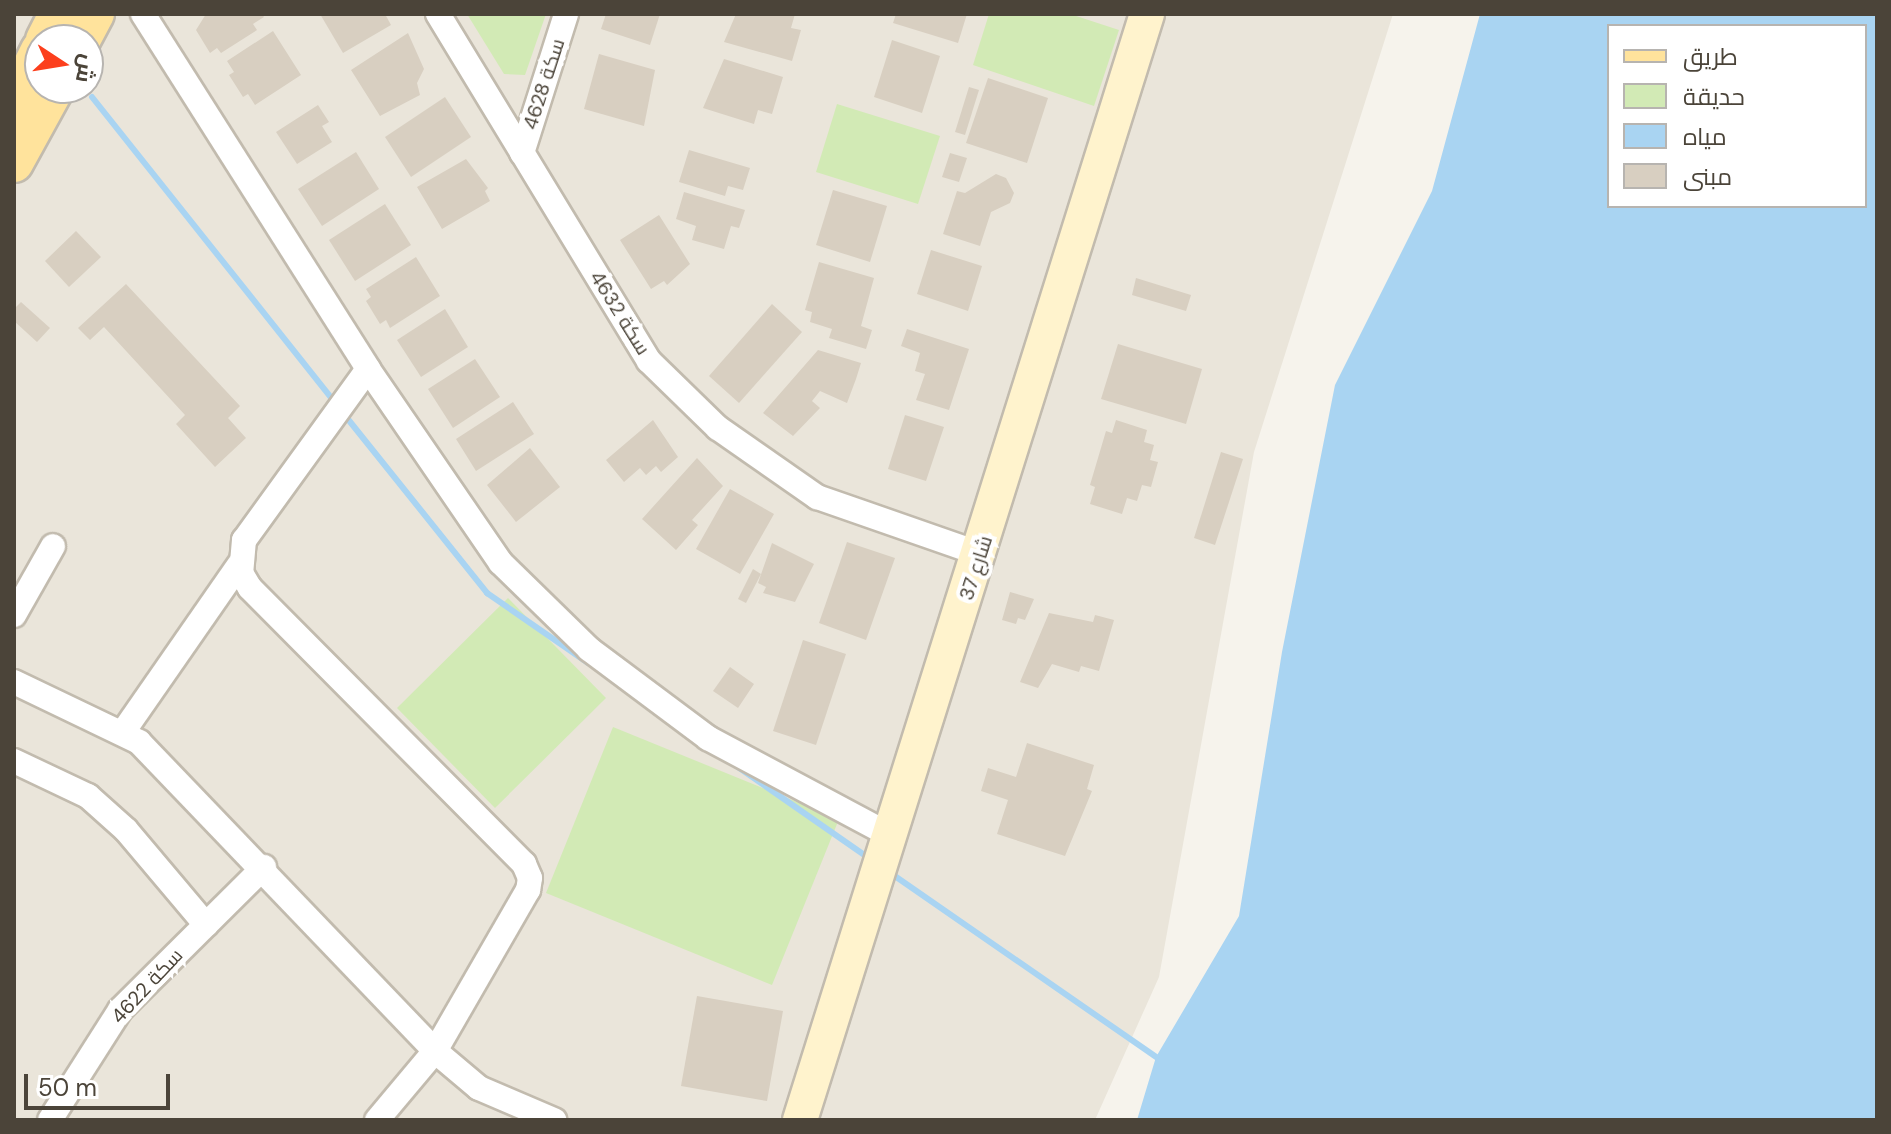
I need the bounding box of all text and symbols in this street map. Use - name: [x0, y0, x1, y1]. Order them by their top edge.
- north arrow: [24, 24, 104, 104]
- legend: [1607, 24, 1867, 208]
- street label: سكة 4628: [518, 36, 570, 132]
- text: طريق: [1683, 41, 1738, 72]
- text: ش: [69, 52, 103, 85]
- text: حديقة: [1683, 81, 1745, 112]
- text: مياه: [1683, 121, 1727, 152]
- text: مبنى: [1683, 161, 1732, 192]
- street label: سكة 4632: [585, 267, 655, 359]
- street label: شارع 37: [954, 533, 998, 603]
- street label: سكة 4622: [106, 944, 188, 1028]
- scale bar: [28, 1058, 174, 1108]
- text: 50 m: [38, 1072, 97, 1103]

